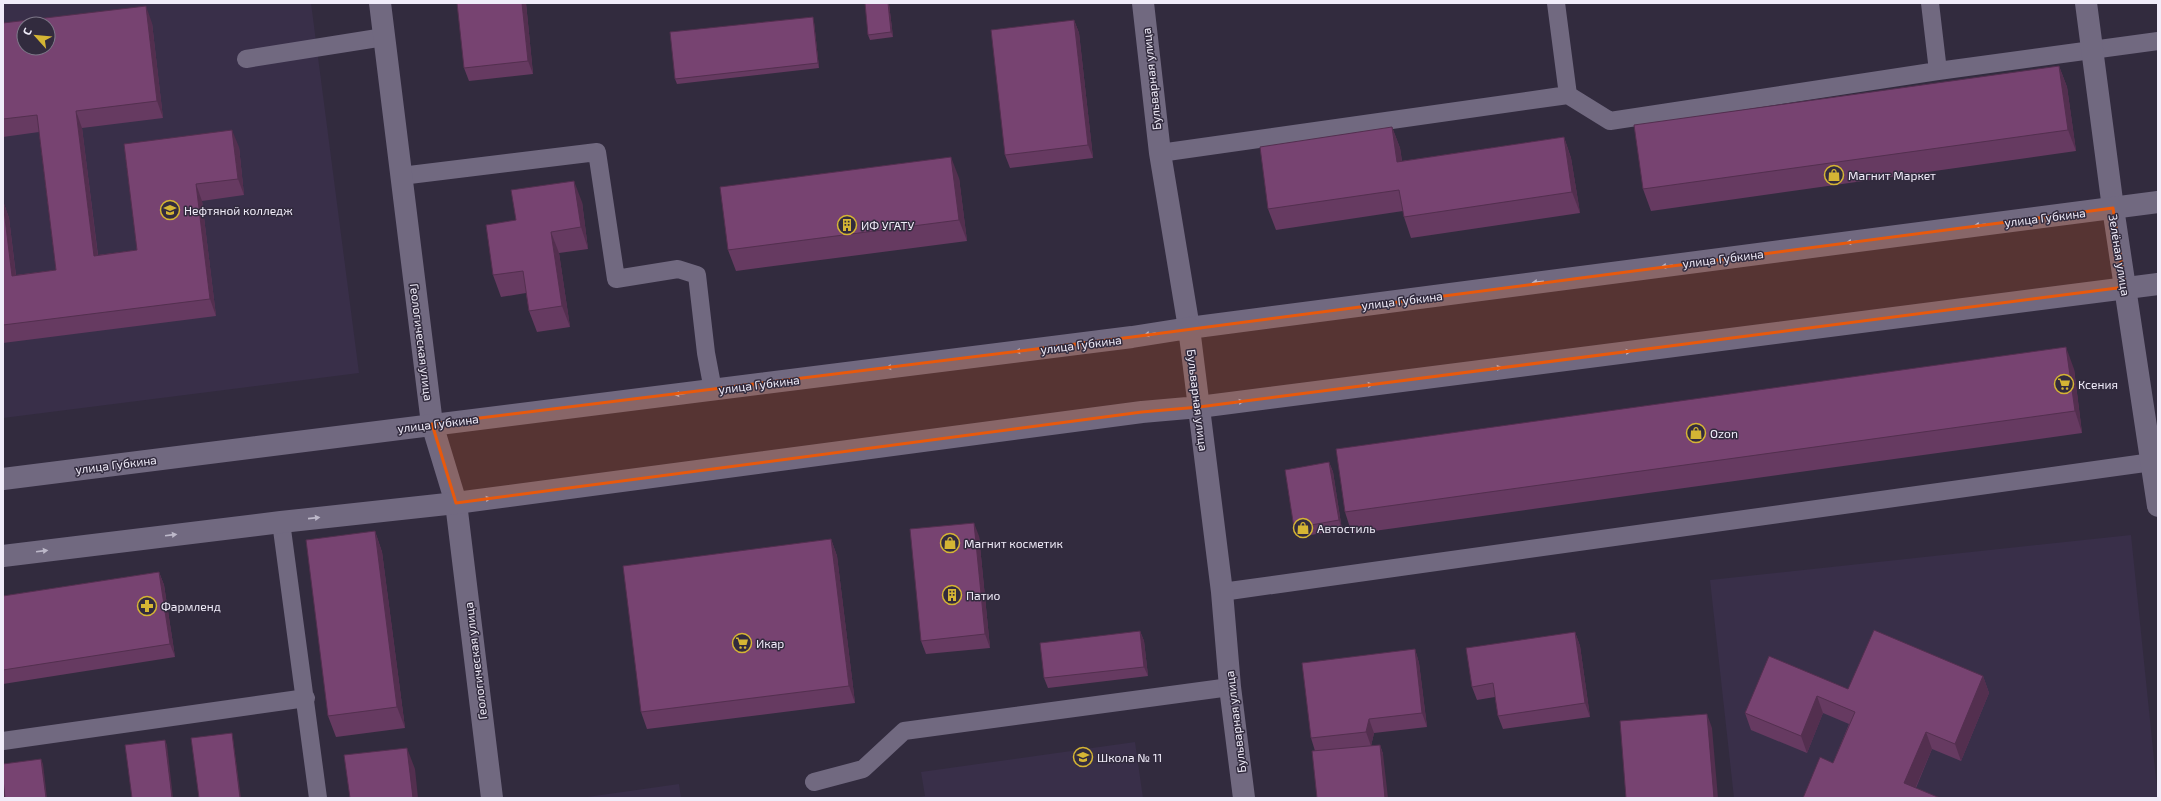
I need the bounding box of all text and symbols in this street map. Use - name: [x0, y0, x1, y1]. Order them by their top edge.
- north arrow: [16, 16, 56, 56]
- text: С: [19, 25, 34, 37]
- street label: Бульварная улица: [1139, 27, 1164, 131]
- shop icon: Магнит Маркет: [1823, 164, 1845, 186]
- place label: Магнит Маркет: [1848, 168, 1936, 182]
- school or university icon: Нефтяной колледж: [159, 199, 181, 221]
- place label: Нефтяной колледж: [184, 203, 293, 217]
- street label: улица Губкина: [2004, 205, 2087, 230]
- street label: Зелёная улица: [2106, 213, 2133, 297]
- building icon: ИФ УГАТУ: [836, 214, 858, 236]
- place label: ИФ УГАТУ: [861, 218, 915, 232]
- one-way arrow: [1974, 222, 1987, 228]
- one-way arrow: [1845, 239, 1858, 245]
- street label: улица Губкина: [1682, 246, 1765, 271]
- one-way arrow: [1661, 263, 1673, 269]
- one-way arrow: [1532, 279, 1544, 286]
- street label: Геологическая улица: [407, 282, 436, 402]
- street label: улица Губкина: [1361, 288, 1444, 313]
- one-way arrow: [1144, 331, 1156, 337]
- street label: улица Губкина: [1040, 332, 1123, 357]
- one-way arrow: [1015, 348, 1028, 354]
- street label: Бульварная улица: [1184, 348, 1211, 452]
- one-way arrow: [1619, 349, 1631, 355]
- one-way arrow: [886, 364, 899, 370]
- one-way arrow: [1490, 365, 1502, 371]
- street label: улица Губкина: [718, 372, 801, 397]
- supermarket icon: Ксения: [2053, 373, 2075, 395]
- place label: Ксения: [2078, 377, 2118, 391]
- one-way arrow: [1361, 382, 1373, 388]
- one-way arrow: [674, 391, 686, 397]
- one-way arrow: [1232, 399, 1244, 405]
- street label: улица Губкина: [397, 411, 480, 436]
- shop icon: Ozon: [1685, 422, 1707, 444]
- place label: Ozon: [1710, 426, 1738, 440]
- street label: улица Губкина: [75, 452, 158, 477]
- one-way arrow: [479, 496, 491, 503]
- one-way arrow: [308, 515, 320, 522]
- shop icon: Автостиль: [1292, 517, 1314, 539]
- place label: Автостиль: [1317, 521, 1375, 535]
- one-way arrow: [165, 532, 177, 538]
- shop icon: Магнит косметик: [939, 532, 961, 554]
- place label: Магнит косметик: [964, 536, 1064, 550]
- one-way arrow: [36, 548, 48, 554]
- building icon: Патио: [941, 584, 963, 606]
- place label: Патио: [966, 588, 1001, 602]
- pharmacy icon: Фармленд: [136, 595, 158, 617]
- place label: Фармленд: [161, 599, 221, 613]
- street label: Геологическая улица: [461, 601, 490, 721]
- supermarket icon: Икар: [731, 632, 753, 654]
- place label: Икар: [756, 636, 784, 650]
- street label: Бульварная улица: [1222, 670, 1249, 774]
- school or university icon: Школа № 11: [1072, 746, 1094, 768]
- place label: Школа № 11: [1097, 750, 1162, 764]

